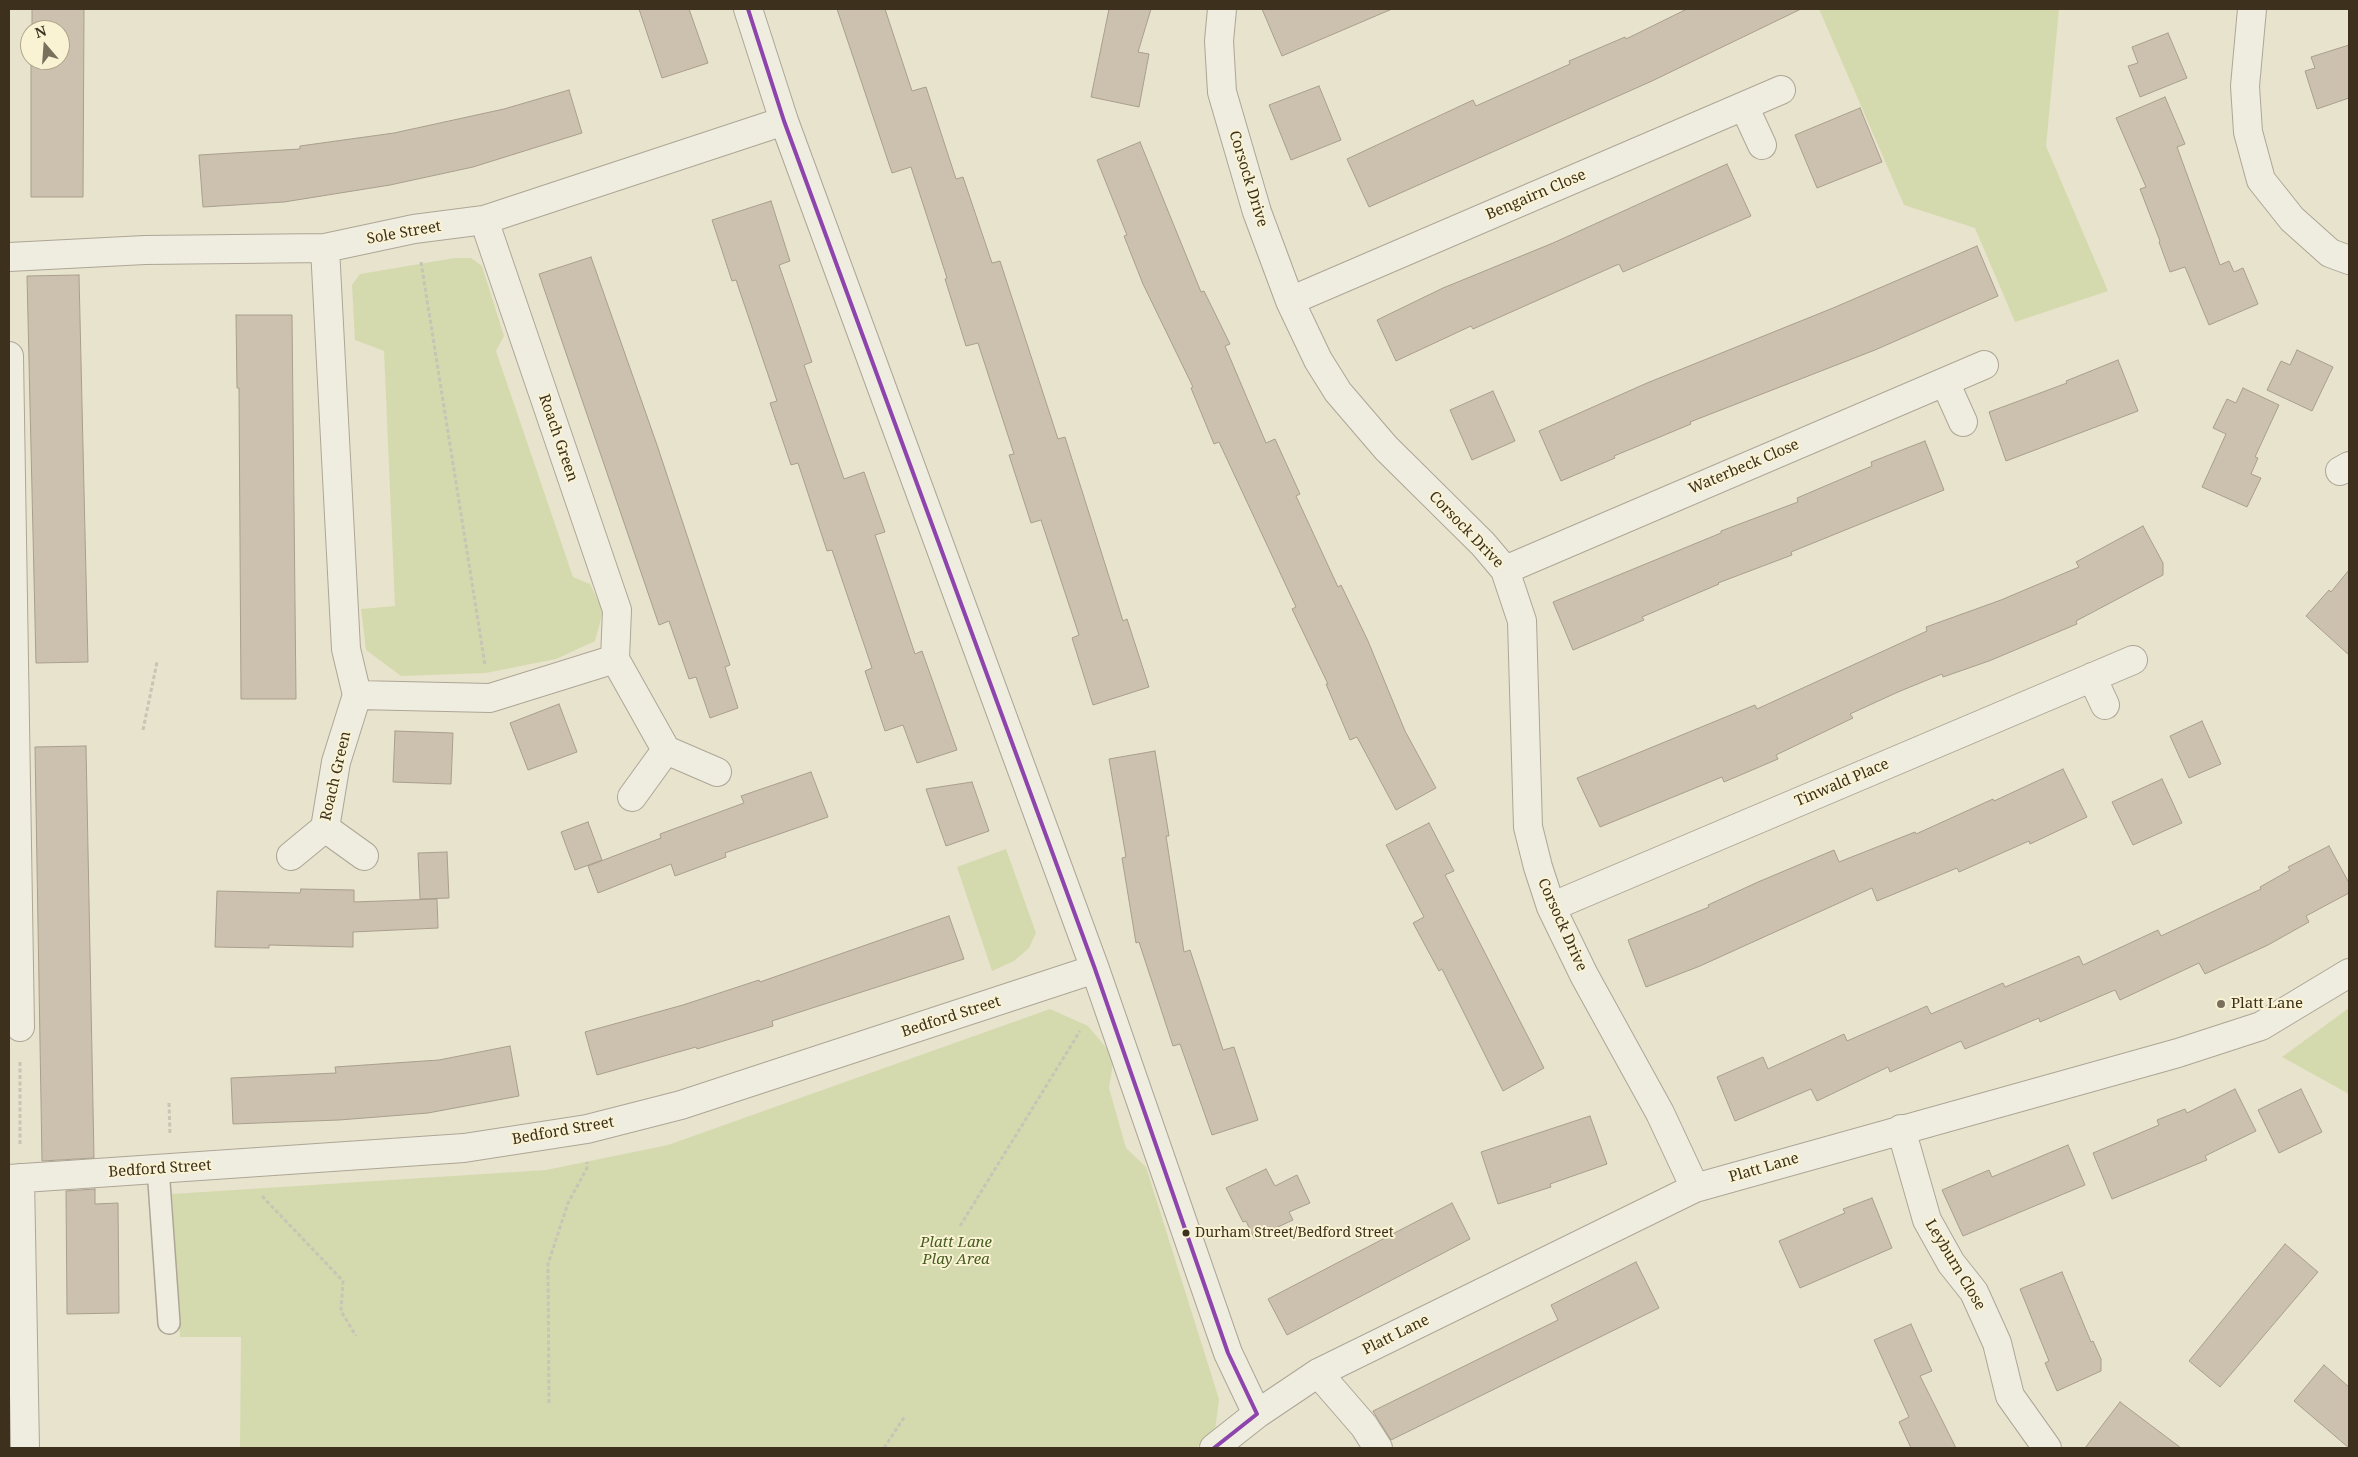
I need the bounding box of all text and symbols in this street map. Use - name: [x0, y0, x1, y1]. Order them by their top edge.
- north arrow: [20, 20, 70, 70]
- text: N: [32, 20, 49, 42]
- street label: Corsock Drive: [1225, 129, 1271, 229]
- street label: Bengairn Close: [1483, 166, 1589, 224]
- street label: Sole Street: [365, 218, 443, 248]
- street label: Roach Green: [535, 392, 581, 484]
- street label: Waterbeck Close: [1686, 436, 1802, 498]
- street label: Corsock Drive: [1425, 488, 1507, 572]
- street label: Roach Green: [317, 730, 355, 822]
- street label: Tinwald Place: [1792, 755, 1892, 811]
- street label: Corsock Drive: [1533, 876, 1591, 974]
- street label: Bedford Street: [899, 992, 1003, 1042]
- place label: Platt Lane: [2231, 995, 2303, 1013]
- marker: Platt Lane: [2215, 998, 2227, 1010]
- street label: Bedford Street: [511, 1113, 615, 1149]
- street label: Platt Lane: [1727, 1149, 1801, 1187]
- street label: Bedford Street: [108, 1156, 212, 1182]
- street label: Leyburn Close: [1921, 1216, 1989, 1314]
- place label: Durham Street/Bedford Street: [1195, 1225, 1394, 1241]
- marker: Durham Street/Bedford Street: [1181, 1228, 1191, 1238]
- park label: Platt Lane Play Area: [920, 1234, 992, 1269]
- street label: Platt Lane: [1360, 1311, 1432, 1359]

